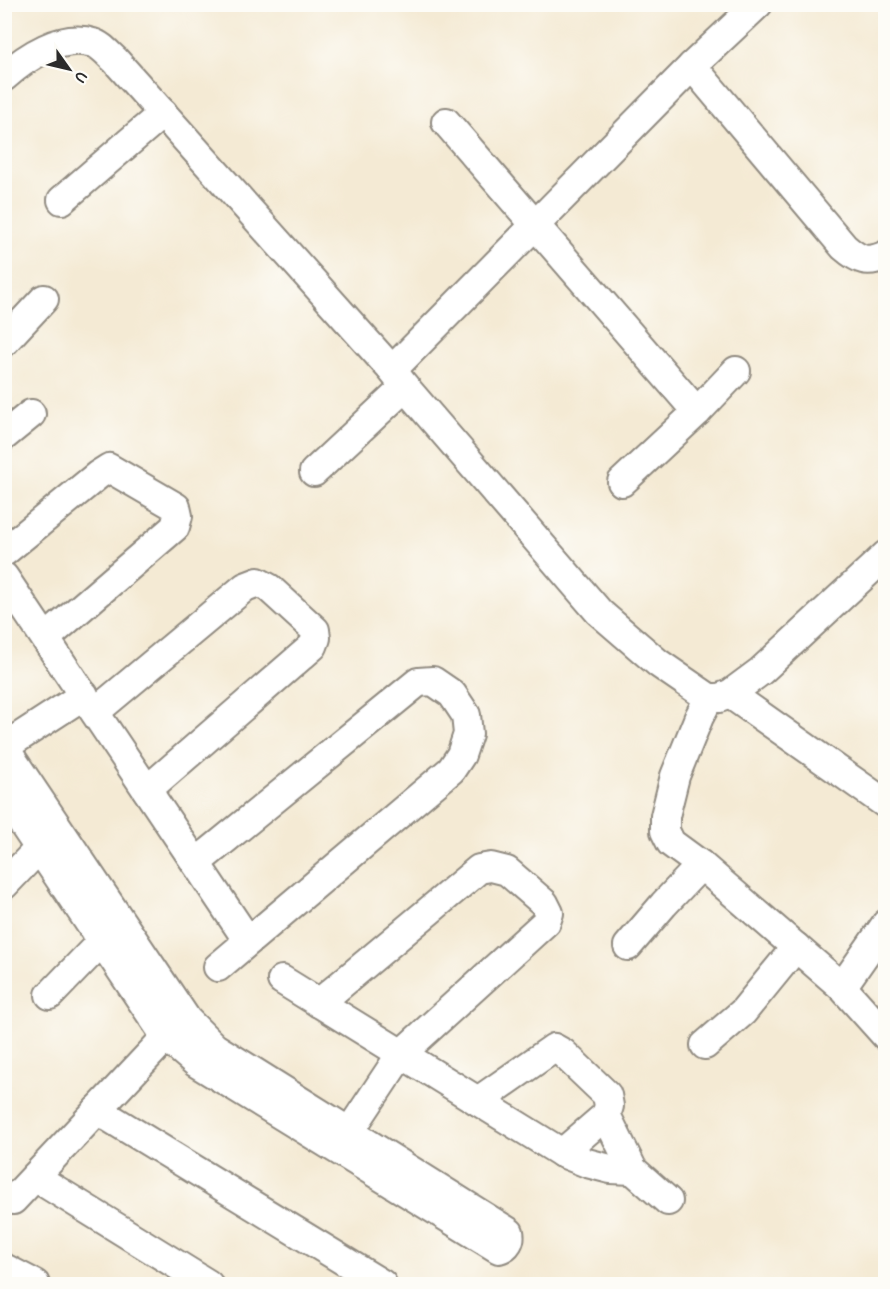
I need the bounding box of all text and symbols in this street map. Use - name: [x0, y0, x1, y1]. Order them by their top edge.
- north arrow: [39, 39, 99, 99]
- text: U: [70, 68, 93, 87]

